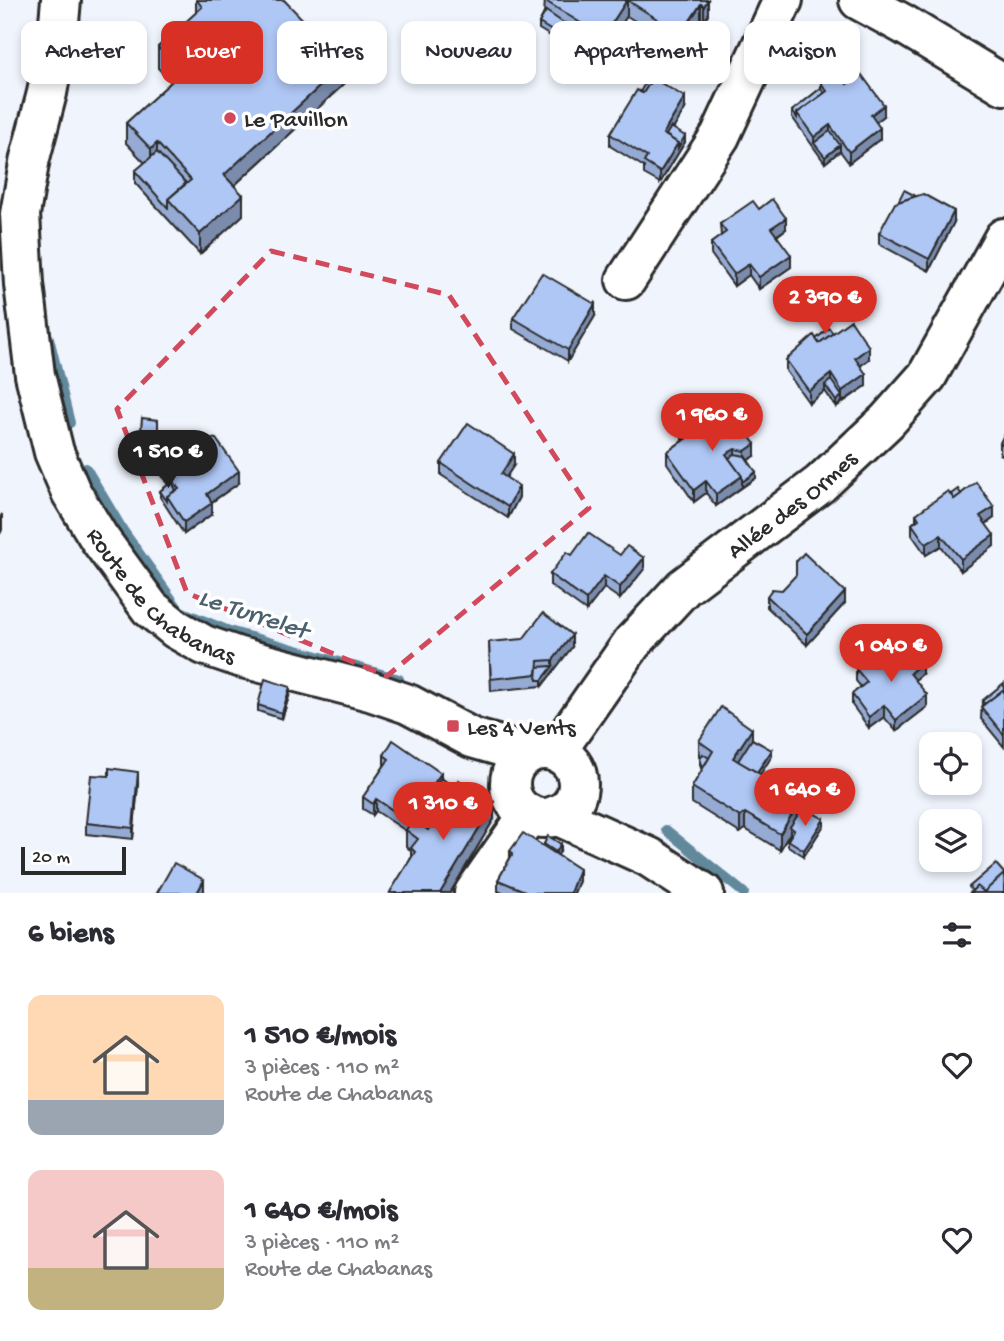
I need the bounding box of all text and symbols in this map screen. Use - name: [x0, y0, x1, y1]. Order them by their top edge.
- chip: Acheter: [21, 21, 147, 84]
- chip: Louer: [161, 21, 263, 84]
- chip: Filtres: [277, 21, 387, 84]
- chip: Nouveau: [401, 21, 536, 84]
- chip: Appartement: [550, 21, 730, 84]
- chip: Maison: [744, 21, 860, 84]
- place label: Le Pavillon: [244, 107, 348, 136]
- marker: Le Pavillon: [222, 110, 238, 126]
- pin: 2 390 €: [760, 276, 890, 336]
- text: 2 390 €: [789, 285, 861, 312]
- pin: 1 960 €: [647, 393, 777, 453]
- text: 1 960 €: [677, 402, 747, 429]
- pin: 1 510 €: [103, 430, 233, 490]
- text: 1 510 €: [134, 439, 202, 466]
- street label: Allée des Ormes: [723, 445, 865, 567]
- street label: Route de Chabanas: [78, 524, 240, 673]
- water label: Le Turrelet: [194, 584, 315, 650]
- pin: 1 040 €: [826, 624, 956, 684]
- text: 1 040 €: [856, 633, 926, 660]
- place label: Les 4 Vents: [467, 715, 577, 744]
- marker: Les 4 Vents: [445, 718, 461, 734]
- map controls: [919, 732, 982, 872]
- button: locate: [919, 732, 982, 795]
- pin: 1 640 €: [740, 768, 870, 828]
- text: 1 640 €: [770, 777, 840, 804]
- pin: 1 310 €: [378, 782, 508, 842]
- text: 1 310 €: [409, 791, 477, 818]
- button: layers: [919, 809, 982, 872]
- scale bar: [21, 844, 126, 876]
- text: 20 m: [32, 847, 70, 870]
- icon: filters: [938, 916, 976, 954]
- text: 6 biens: [28, 918, 113, 953]
- text: 1 510 €/mois: [245, 1020, 396, 1055]
- icon: home: [84, 1023, 168, 1107]
- icon: heart: [938, 1046, 976, 1084]
- text: 3 pièces · 110 m²: [245, 1055, 399, 1082]
- text: Route de Chabanas: [245, 1082, 432, 1109]
- text: 1 640 €/mois: [245, 1195, 397, 1230]
- icon: home: [84, 1198, 168, 1282]
- icon: heart: [938, 1221, 976, 1259]
- text: 3 pièces · 110 m²: [245, 1230, 399, 1257]
- text: Route de Chabanas: [245, 1257, 432, 1284]

